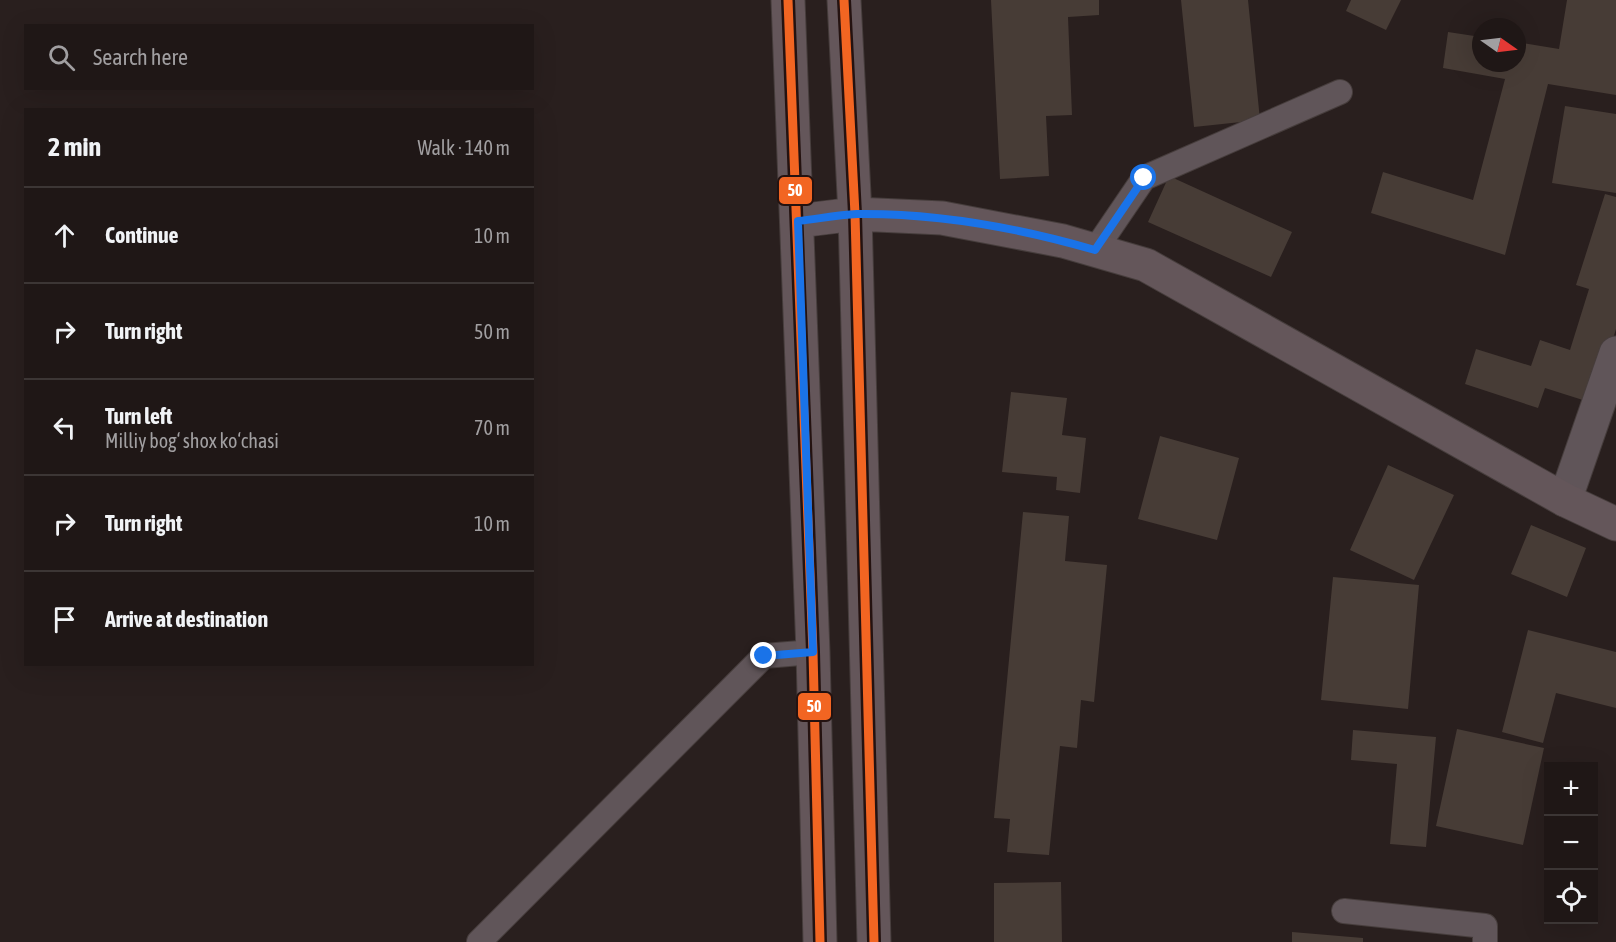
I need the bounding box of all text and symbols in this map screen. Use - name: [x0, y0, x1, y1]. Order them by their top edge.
- north arrow: [1472, 18, 1526, 72]
- search box: [24, 24, 534, 90]
- icon: search: [45, 41, 78, 74]
- text: Search here: [93, 44, 188, 70]
- text: 2 min: [48, 132, 101, 162]
- text: Walk · 140 m: [418, 136, 510, 159]
- route start: [1130, 164, 1156, 190]
- line badge: 50: [778, 176, 813, 205]
- text: 50: [787, 181, 803, 199]
- icon: ahead: [48, 219, 81, 252]
- text: Continue: [105, 222, 179, 248]
- text: 10 m: [474, 224, 510, 247]
- icon: right: [48, 315, 81, 348]
- text: Turn right: [105, 318, 182, 344]
- text: 50 m: [474, 320, 510, 343]
- text: Turn left: [105, 403, 172, 429]
- icon: left: [48, 411, 81, 444]
- text: 70 m: [474, 416, 510, 439]
- text: Milliy bog‘ shox ko‘chasi: [105, 429, 279, 452]
- icon: right: [48, 507, 81, 540]
- text: Turn right: [105, 510, 182, 536]
- text: 10 m: [474, 512, 510, 535]
- icon: arrive: [48, 603, 81, 636]
- text: Arrive at destination: [105, 606, 268, 632]
- route end: [750, 642, 776, 668]
- line badge: 50: [797, 692, 832, 721]
- text: 50: [806, 697, 822, 715]
- map controls: [1544, 762, 1598, 924]
- button: +: [1544, 762, 1598, 816]
- button: −: [1544, 816, 1598, 870]
- button: locate: [1544, 870, 1598, 924]

